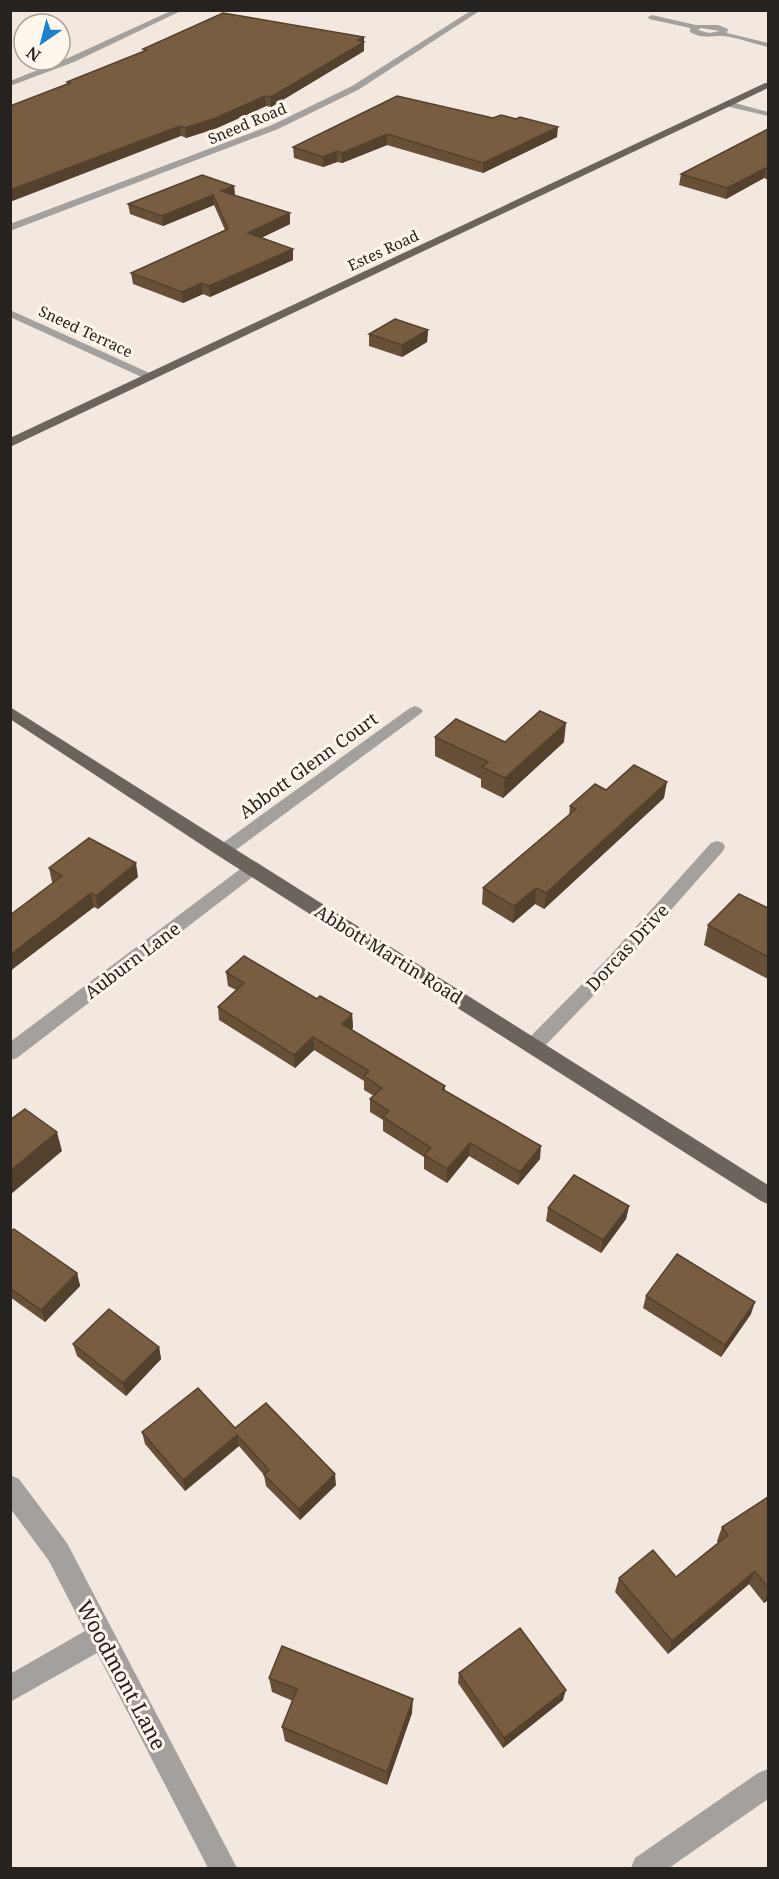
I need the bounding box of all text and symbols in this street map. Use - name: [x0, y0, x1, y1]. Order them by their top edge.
- north arrow: [12, 12, 72, 72]
- text: N: [22, 41, 45, 67]
- street label: Sneed Road: [205, 98, 289, 148]
- street label: Estes Road: [344, 225, 422, 275]
- street label: Sneed Terrace: [36, 301, 136, 361]
- street label: Abbott Glenn Court: [234, 706, 382, 824]
- street label: Dorcas Drive: [580, 898, 674, 996]
- street label: Abbott Martin Road: [311, 899, 467, 1009]
- street label: Auburn Lane: [79, 916, 185, 1004]
- street label: Woodmont Lane: [71, 1595, 173, 1755]

